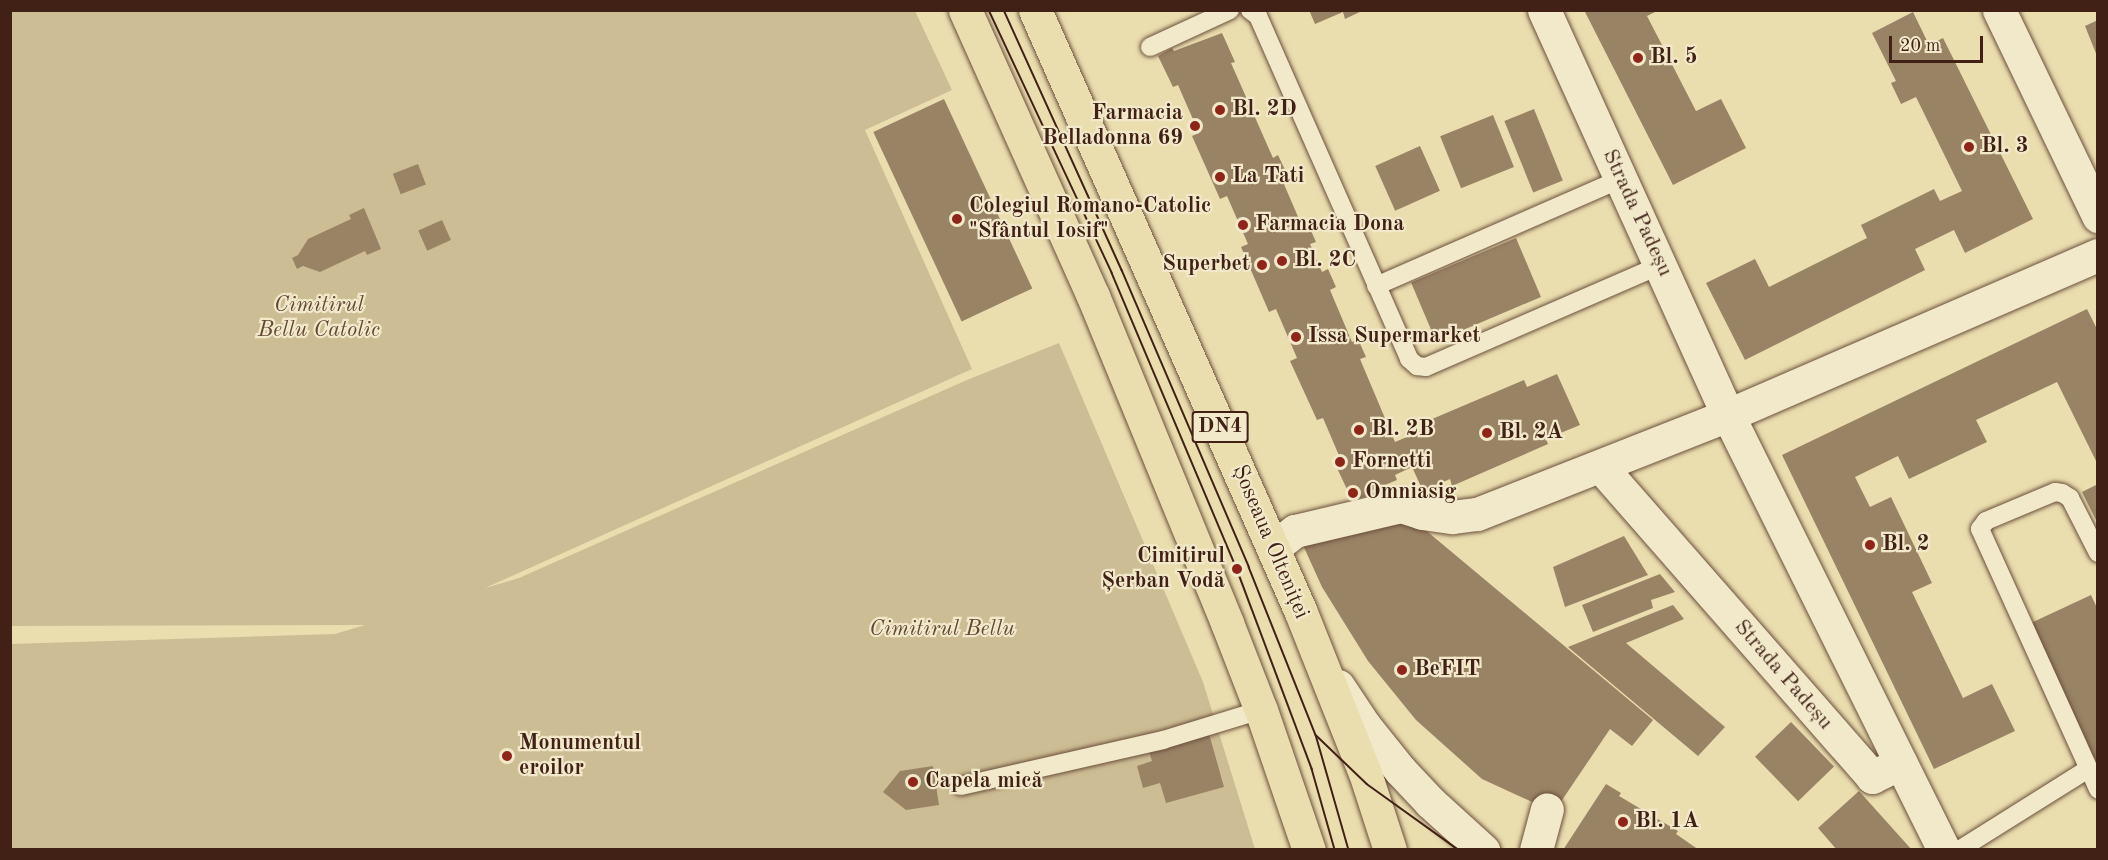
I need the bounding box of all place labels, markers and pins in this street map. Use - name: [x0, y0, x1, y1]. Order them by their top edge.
- place label: Bl. 5: [1650, 45, 1697, 71]
- marker: Bl. 5: [1631, 51, 1645, 65]
- place label: Bl. 2D: [1232, 97, 1297, 123]
- place label: Farmacia Belladonna 69: [1042, 100, 1183, 152]
- marker: Bl. 2D: [1213, 103, 1227, 117]
- marker: Farmacia Belladonna 69: [1188, 119, 1202, 133]
- place label: Bl. 3: [1981, 134, 2028, 160]
- marker: Bl. 3: [1962, 140, 1976, 154]
- place label: La Tati: [1232, 164, 1304, 190]
- marker: La Tati: [1213, 170, 1227, 184]
- place label: Colegiul Romano-Catolic "Sfântul Iosif": [969, 193, 1211, 244]
- marker: Colegiul Romano-Catolic "Sfântul Iosif": [950, 212, 964, 226]
- place label: Farmacia Dona: [1255, 212, 1404, 238]
- marker: Farmacia Dona: [1236, 218, 1250, 232]
- place label: Bl. 2C: [1294, 248, 1356, 274]
- place label: Superbet: [1162, 252, 1250, 278]
- marker: Bl. 2C: [1275, 254, 1289, 268]
- marker: Superbet: [1255, 258, 1269, 272]
- place label: Issa Supermarket: [1308, 324, 1481, 350]
- marker: Issa Supermarket: [1289, 330, 1303, 344]
- place label: Bl. 2B: [1371, 417, 1434, 443]
- place label: Bl. 2A: [1499, 420, 1563, 446]
- marker: Bl. 2B: [1352, 423, 1366, 437]
- marker: Bl. 2A: [1480, 426, 1494, 440]
- place label: Fornetti: [1352, 449, 1432, 475]
- marker: Fornetti: [1333, 455, 1347, 469]
- place label: Omniasig: [1365, 480, 1456, 506]
- marker: Omniasig: [1346, 486, 1360, 500]
- place label: Bl. 2: [1882, 532, 1929, 558]
- marker: Bl. 2: [1863, 538, 1877, 552]
- place label: Cimitirul Șerban Vodă: [1101, 543, 1225, 594]
- marker: Cimitirul Șerban Vodă: [1230, 562, 1244, 576]
- place label: BeFIT: [1414, 657, 1480, 683]
- marker: BeFIT: [1395, 663, 1409, 677]
- place label: Monumentul eroilor: [519, 730, 641, 782]
- marker: Monumentul eroilor: [500, 749, 514, 763]
- place label: Capela mică: [925, 769, 1043, 795]
- marker: Capela mică: [906, 775, 920, 789]
- place label: Bl. 1A: [1635, 809, 1699, 835]
- marker: Bl. 1A: [1616, 815, 1630, 829]

